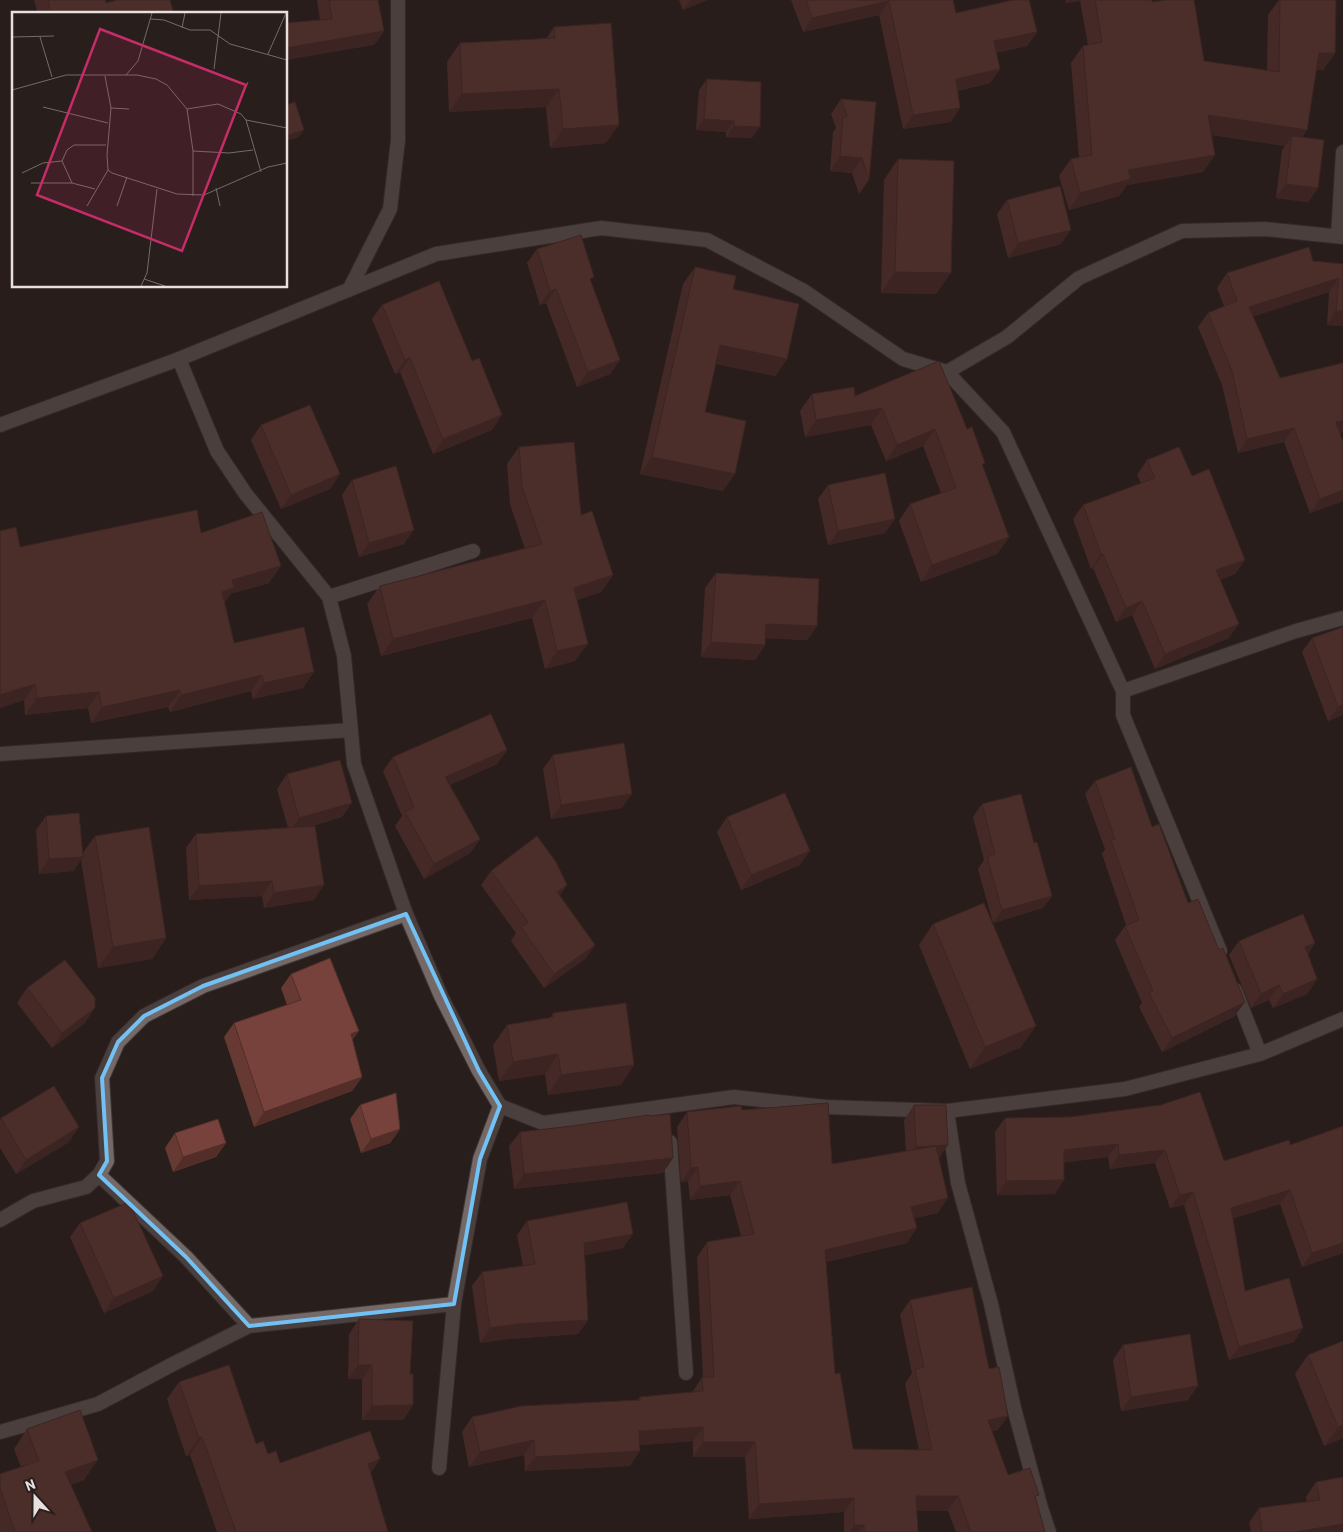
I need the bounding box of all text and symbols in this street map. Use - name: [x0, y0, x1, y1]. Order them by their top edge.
- inset map: [12, 12, 288, 288]
- north arrow: [10, 1472, 60, 1522]
- text: N: [23, 1475, 38, 1494]

